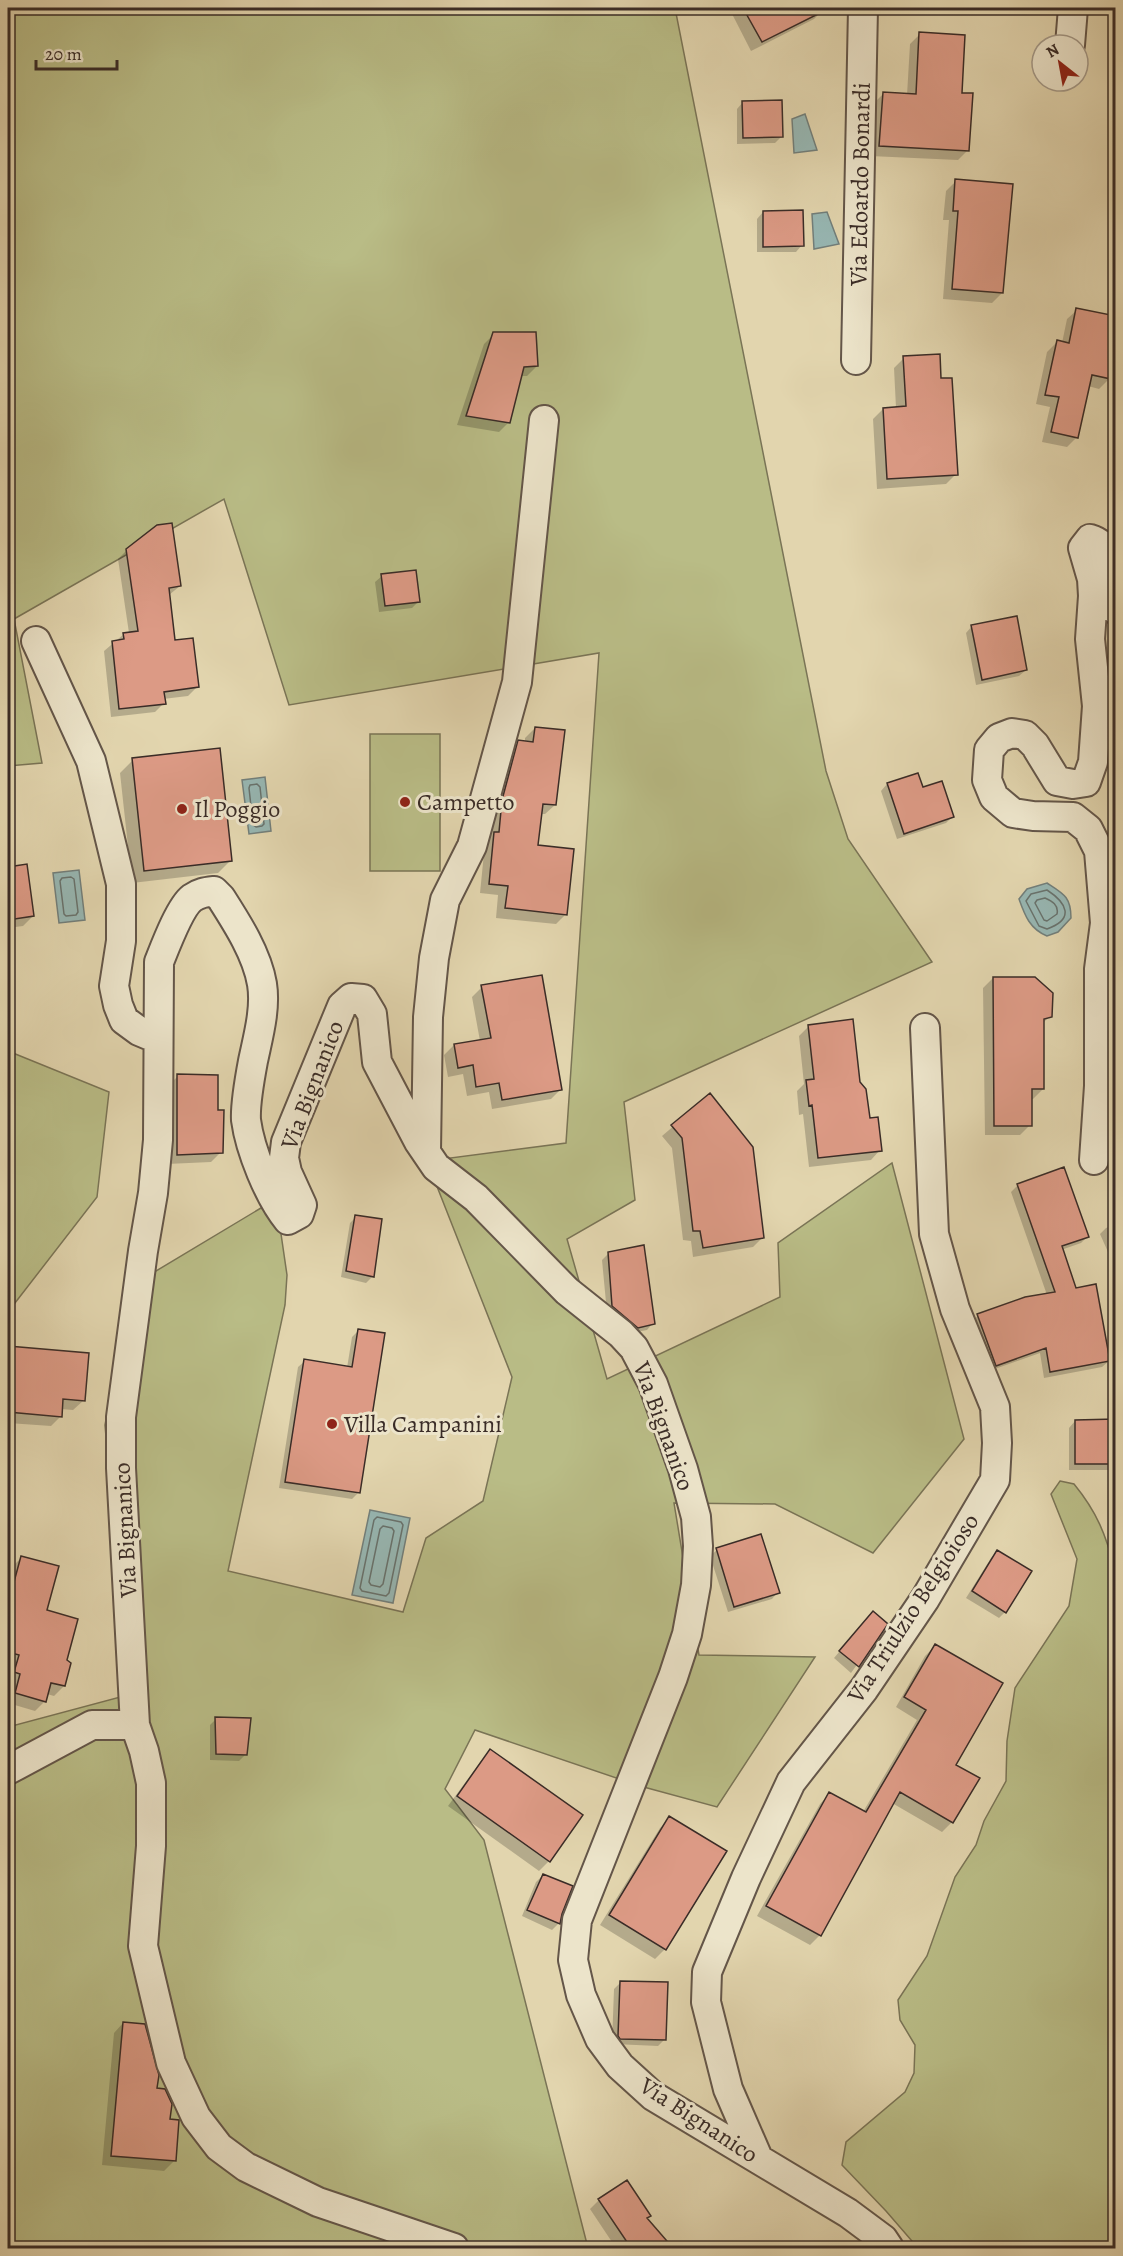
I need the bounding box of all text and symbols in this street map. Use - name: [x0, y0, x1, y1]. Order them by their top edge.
- scale bar: [36, 33, 117, 71]
- north arrow: [1030, 33, 1090, 93]
- text: N: [1042, 38, 1064, 63]
- text: 20 m: [45, 42, 82, 66]
- street label: Via Edoardo Bonardi: [842, 82, 878, 287]
- place label: Campetto: [417, 786, 514, 818]
- place label: Il Poggio: [194, 793, 280, 825]
- marker: Campetto: [398, 795, 412, 809]
- marker: Il Poggio: [175, 802, 189, 816]
- street label: Via Bignanico: [272, 1016, 351, 1155]
- street label: Via Bignanico: [625, 1356, 702, 1495]
- place label: Villa Campanini: [343, 1408, 502, 1440]
- marker: Villa Campanini: [325, 1417, 339, 1431]
- street label: Via Bignanico: [105, 1462, 145, 1599]
- street label: Via Triulzio Belgioioso: [839, 1507, 986, 1710]
- street label: Via Bignanico: [633, 2069, 764, 2170]

